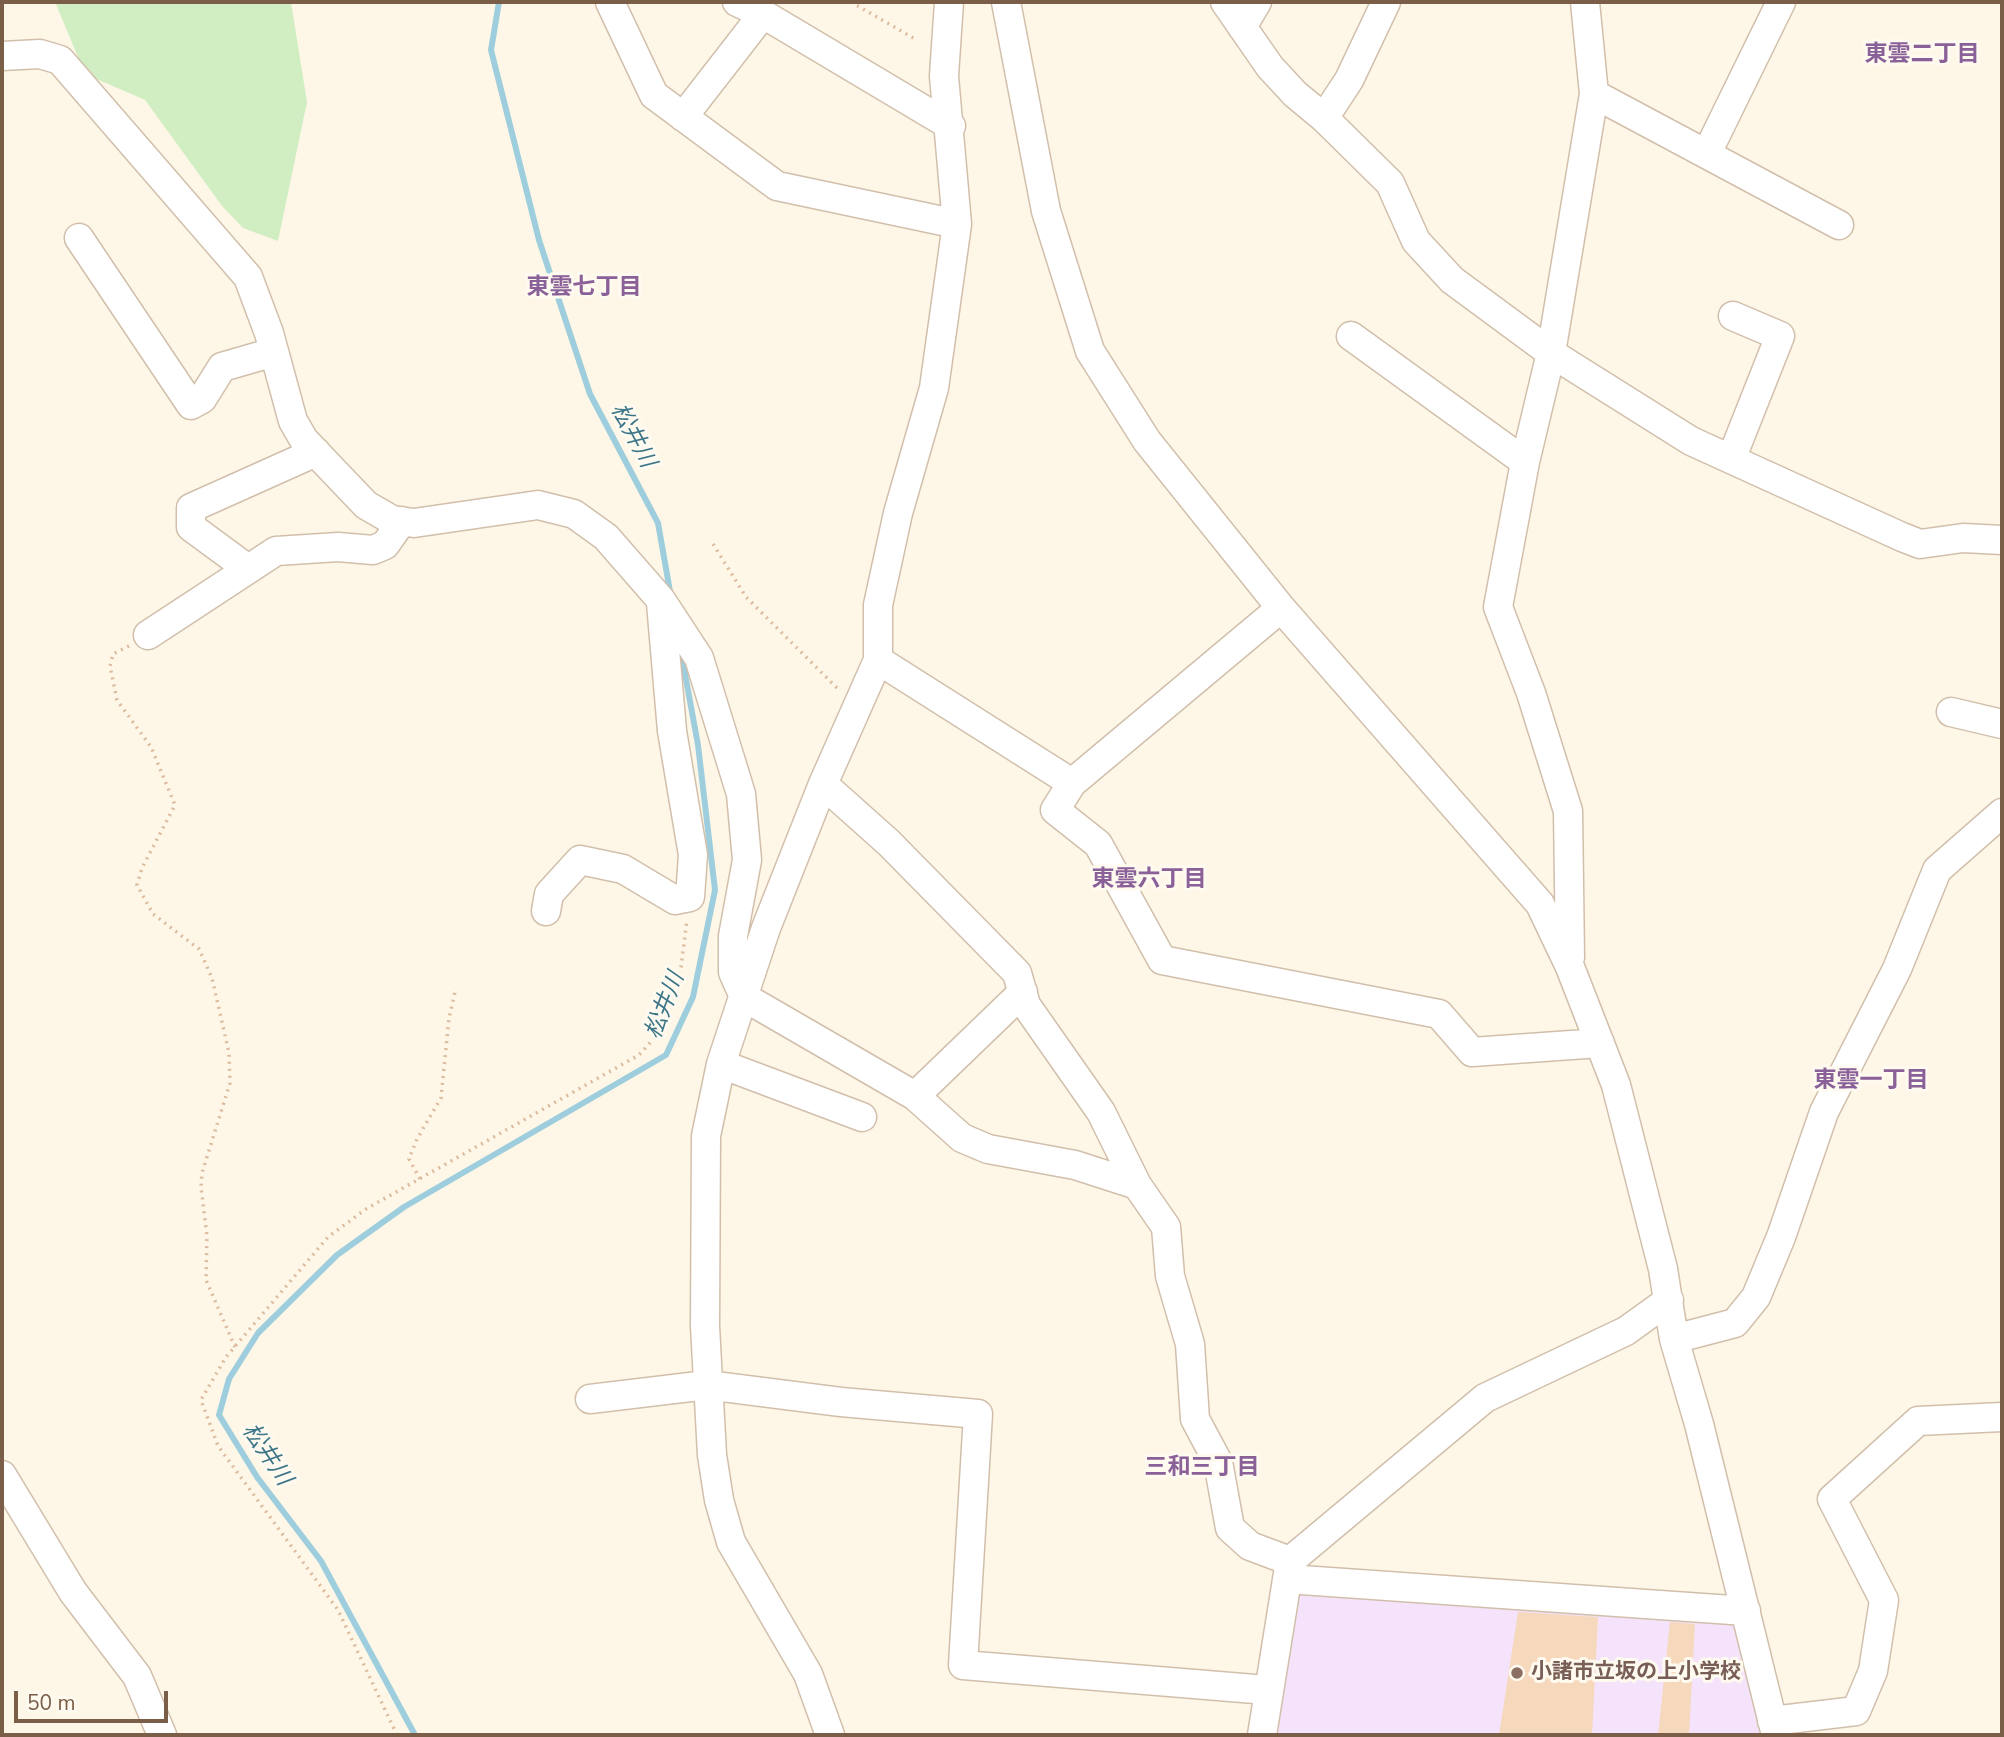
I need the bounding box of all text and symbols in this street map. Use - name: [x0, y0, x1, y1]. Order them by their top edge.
- district label: 東雲二丁目: [1865, 41, 1979, 69]
- district label: 東雲七丁目: [527, 274, 641, 302]
- water label: 松井川: [604, 399, 660, 473]
- district label: 東雲六丁目: [1092, 866, 1206, 894]
- water label: 松井川: [641, 969, 691, 1043]
- district label: 東雲一丁目: [1814, 1067, 1928, 1095]
- water label: 松井川: [235, 1419, 297, 1491]
- district label: 三和三丁目: [1145, 1454, 1259, 1482]
- place label: 小諸市立坂の上小学校: [1531, 1660, 1741, 1686]
- marker: 小諸市立坂の上小学校: [1509, 1665, 1525, 1681]
- scale bar: [18, 1678, 172, 1722]
- text: 50 m: [27, 1689, 76, 1717]

